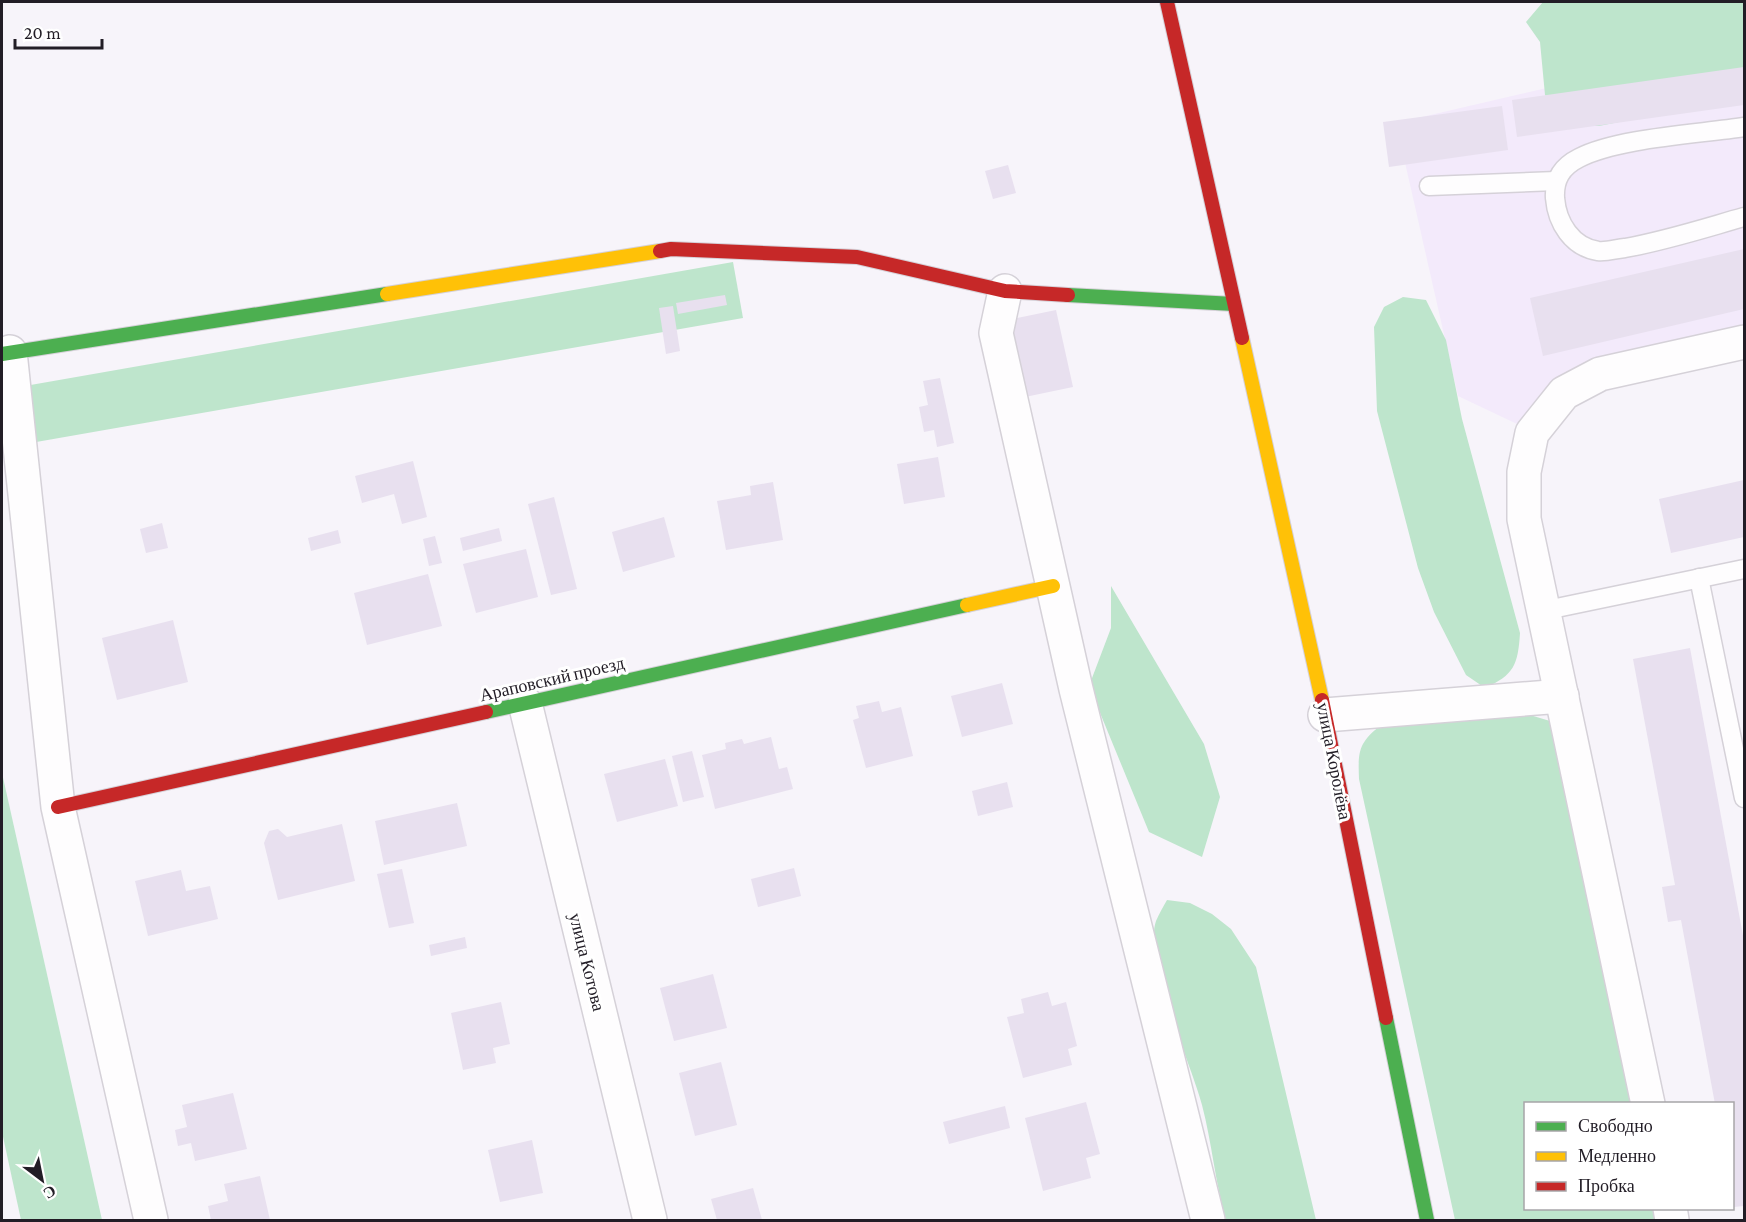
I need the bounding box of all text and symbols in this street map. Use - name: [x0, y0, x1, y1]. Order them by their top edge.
- scale bar: [15, 12, 102, 50]
- text: 20 m: [24, 23, 61, 43]
- street label: Араповский проезд: [478, 653, 626, 705]
- street label: улица Королёва: [1313, 701, 1355, 821]
- street label: улица Котова: [565, 911, 609, 1013]
- legend: [1524, 1102, 1734, 1210]
- text: Свободно: [1578, 1116, 1653, 1136]
- text: Медленно: [1578, 1146, 1656, 1166]
- north arrow: [12, 1150, 72, 1210]
- text: Пробка: [1578, 1176, 1635, 1196]
- text: С: [40, 1182, 59, 1203]

